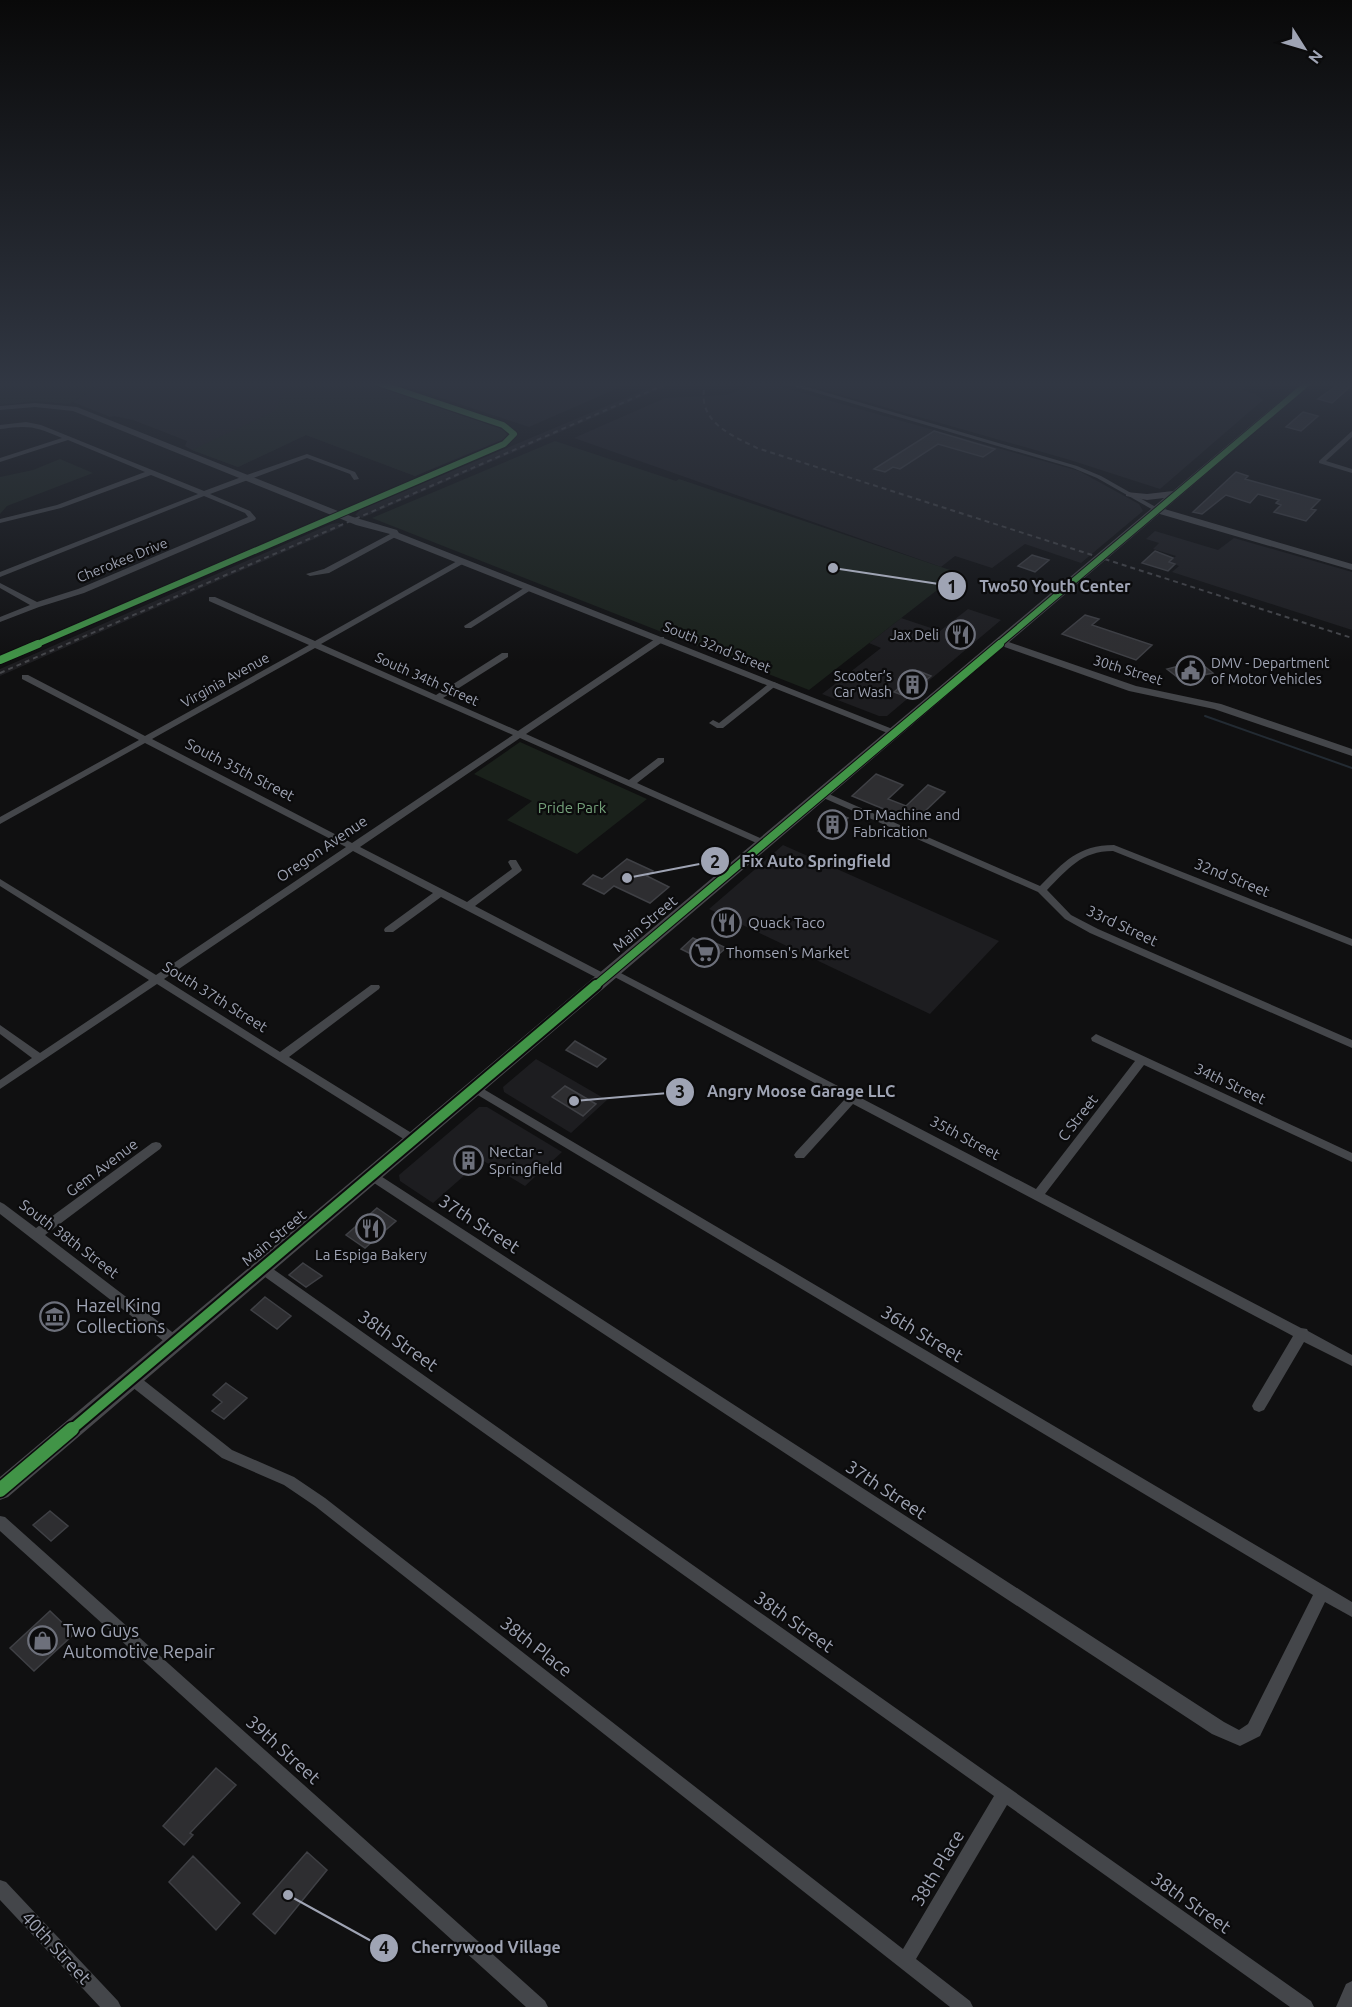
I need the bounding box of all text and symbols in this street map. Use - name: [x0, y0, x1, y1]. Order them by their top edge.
- north arrow: [1274, 18, 1334, 78]
- text: N: [1305, 47, 1327, 67]
- street label: Cherokee Drive: [74, 535, 170, 585]
- callout: Two50 Youth Center: [937, 569, 1143, 603]
- text: 1: [947, 576, 957, 596]
- text: Two50 Youth Center: [979, 577, 1131, 595]
- street label: South 32nd Street: [661, 618, 774, 676]
- restaurant icon: Jax Deli: [944, 619, 976, 651]
- place label: Jax Deli: [890, 627, 939, 643]
- street label: Virginia Avenue: [178, 649, 272, 711]
- street label: South 34th Street: [373, 649, 482, 709]
- street label: 30th Street: [1091, 652, 1165, 688]
- public building icon: DMV - Department of Motor Vehicles: [1174, 655, 1206, 687]
- place label: DMV - Department of Motor Vehicles: [1211, 655, 1330, 687]
- place label: Scooter’s Car Wash: [834, 668, 892, 700]
- building icon: Scooter’s Car Wash: [897, 668, 929, 700]
- street label: South 35th Street: [183, 735, 298, 804]
- park label: Pride Park: [538, 799, 607, 816]
- place label: DT Machine and Fabrication: [853, 806, 960, 840]
- building icon: DT Machine and Fabrication: [816, 808, 848, 840]
- street label: Oregon Avenue: [273, 812, 370, 885]
- callout: Fix Auto Springfield: [700, 844, 903, 878]
- text: 2: [710, 851, 720, 871]
- text: Fix Auto Springfield: [741, 852, 891, 870]
- street label: 32nd Street: [1192, 855, 1272, 900]
- street label: Main Street: [609, 892, 680, 955]
- street label: 33rd Street: [1084, 902, 1161, 949]
- restaurant icon: Quack Taco: [711, 907, 743, 939]
- place label: Quack Taco: [748, 914, 825, 931]
- supermarket icon: Thomsen's Market: [689, 937, 721, 969]
- place label: Thomsen's Market: [726, 944, 849, 961]
- street label: South 37th Street: [160, 958, 271, 1036]
- street label: 34th Street: [1192, 1060, 1269, 1107]
- callout: Angry Moose Garage LLC: [665, 1075, 907, 1109]
- text: 3: [675, 1081, 685, 1101]
- text: Angry Moose Garage LLC: [707, 1082, 895, 1100]
- street label: C Street: [1054, 1091, 1101, 1144]
- street label: 35th Street: [927, 1112, 1003, 1163]
- street label: Gem Avenue: [63, 1135, 141, 1200]
- place label: Nectar - Springfield: [489, 1143, 563, 1177]
- building icon: Nectar - Springfield: [452, 1145, 484, 1177]
- street label: 37th Street: [435, 1190, 524, 1257]
- street label: South 38th Street: [16, 1196, 122, 1281]
- street label: Main Street: [238, 1206, 309, 1269]
- restaurant icon: La Espiga Bakery: [355, 1212, 387, 1244]
- place label: La Espiga Bakery: [315, 1246, 427, 1263]
- place label: Hazel King Collections: [76, 1295, 166, 1336]
- museum icon: Hazel King Collections: [39, 1300, 71, 1332]
- street label: 36th Street: [878, 1301, 967, 1365]
- street label: 38th Street: [355, 1306, 442, 1375]
- street label: 37th Street: [842, 1456, 931, 1523]
- street label: 38th Street: [751, 1587, 838, 1656]
- street label: 38th Place: [497, 1612, 576, 1680]
- place label: Two Guys Automotive Repair: [63, 1620, 215, 1661]
- shop icon: Two Guys Automotive Repair: [26, 1625, 58, 1657]
- street label: 39th Street: [243, 1711, 325, 1787]
- street label: 38th Place: [907, 1826, 968, 1909]
- street label: 38th Street: [1148, 1868, 1235, 1937]
- street label: 40th Street: [18, 1907, 95, 1988]
- callout: Cherrywood Village: [369, 1931, 573, 1965]
- text: 4: [379, 1937, 389, 1957]
- text: Cherrywood Village: [411, 1938, 561, 1956]

